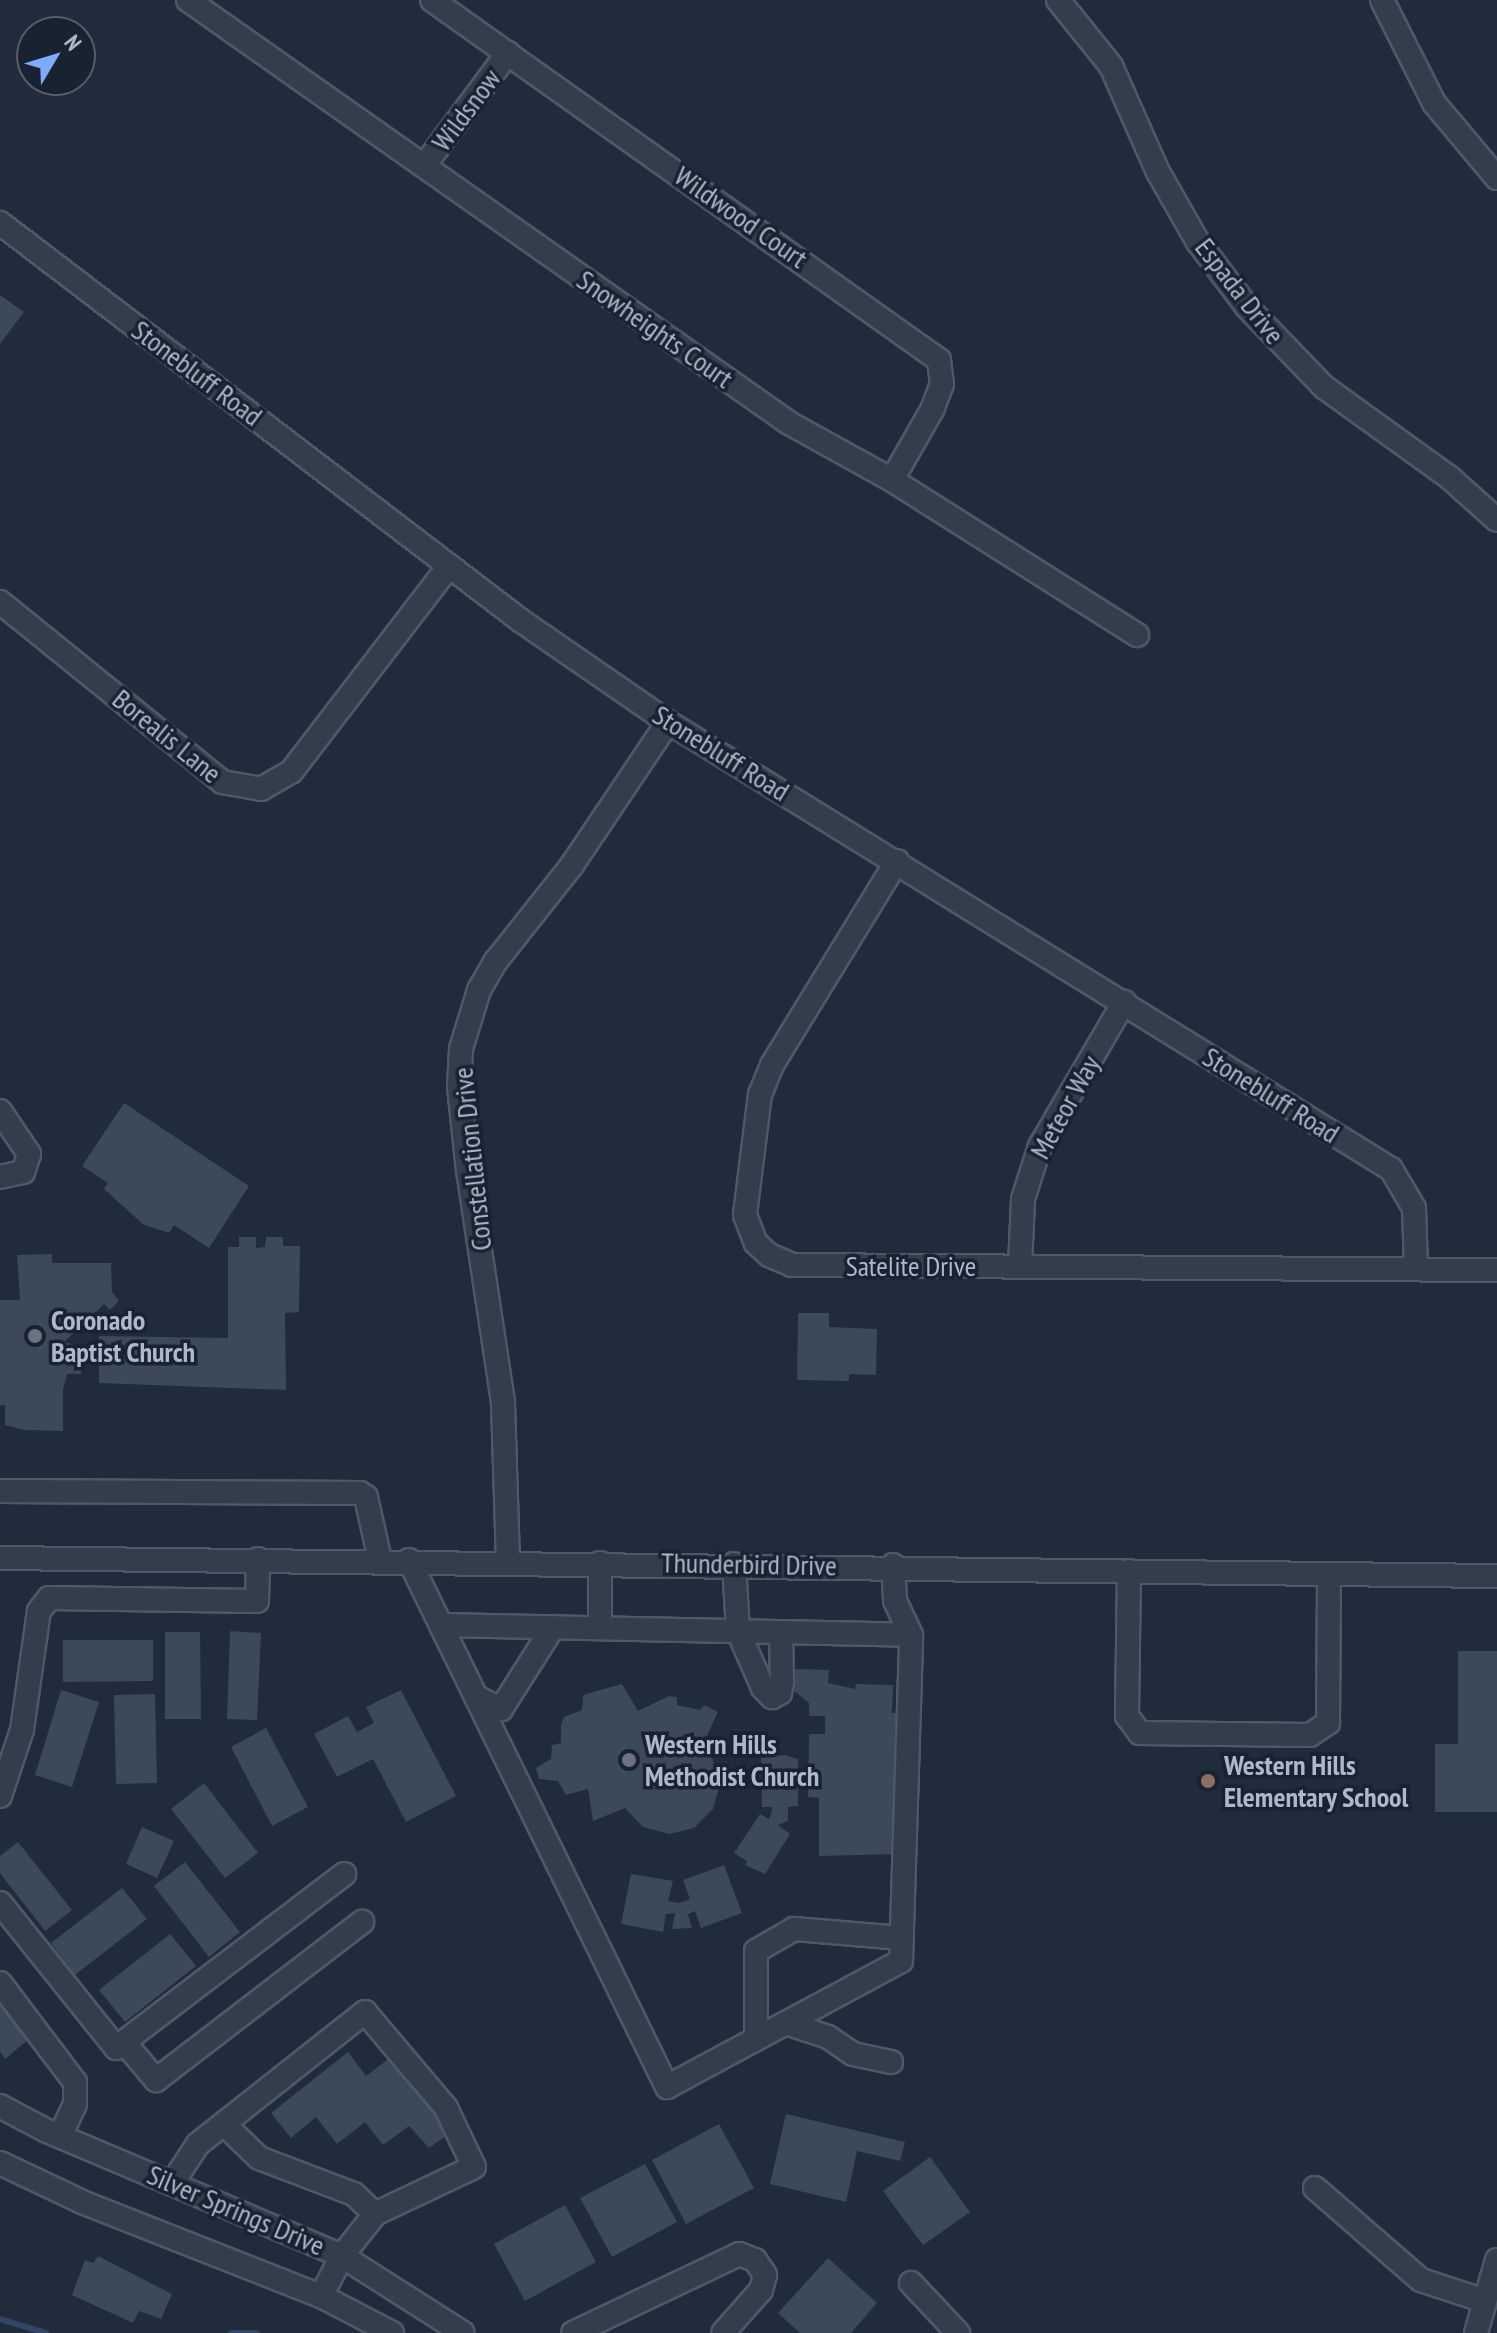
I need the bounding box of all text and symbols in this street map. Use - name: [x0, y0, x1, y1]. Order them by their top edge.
- north arrow: [16, 16, 96, 96]
- text: N: [59, 29, 88, 56]
- street label: Wildsnow: [424, 62, 508, 158]
- street label: Wildwood Court: [668, 159, 814, 275]
- street label: Espada Drive: [1188, 231, 1292, 351]
- street label: Snowheights Court: [571, 263, 739, 395]
- street label: Stonebluff Road: [125, 313, 269, 433]
- street label: Borealis Lane: [106, 682, 228, 790]
- street label: Stonebluff Road: [647, 698, 795, 808]
- street label: Stonebluff Road: [1197, 1040, 1345, 1150]
- street label: Meteor Way: [1023, 1049, 1107, 1165]
- street label: Constellation Drive: [446, 1066, 498, 1252]
- street label: Satelite Drive: [846, 1249, 976, 1283]
- place label: Coronado Baptist Church: [51, 1303, 195, 1369]
- marker: Coronado Baptist Church: [26, 1327, 44, 1345]
- street label: Thunderbird Drive: [661, 1546, 837, 1582]
- place label: Western Hills Methodist Church: [645, 1727, 820, 1793]
- place label: Western Hills Elementary School: [1224, 1748, 1409, 1814]
- marker: Western Hills Methodist Church: [620, 1751, 638, 1769]
- marker: Western Hills Elementary School: [1199, 1772, 1217, 1790]
- street label: Silver Springs Drive: [142, 2158, 330, 2262]

